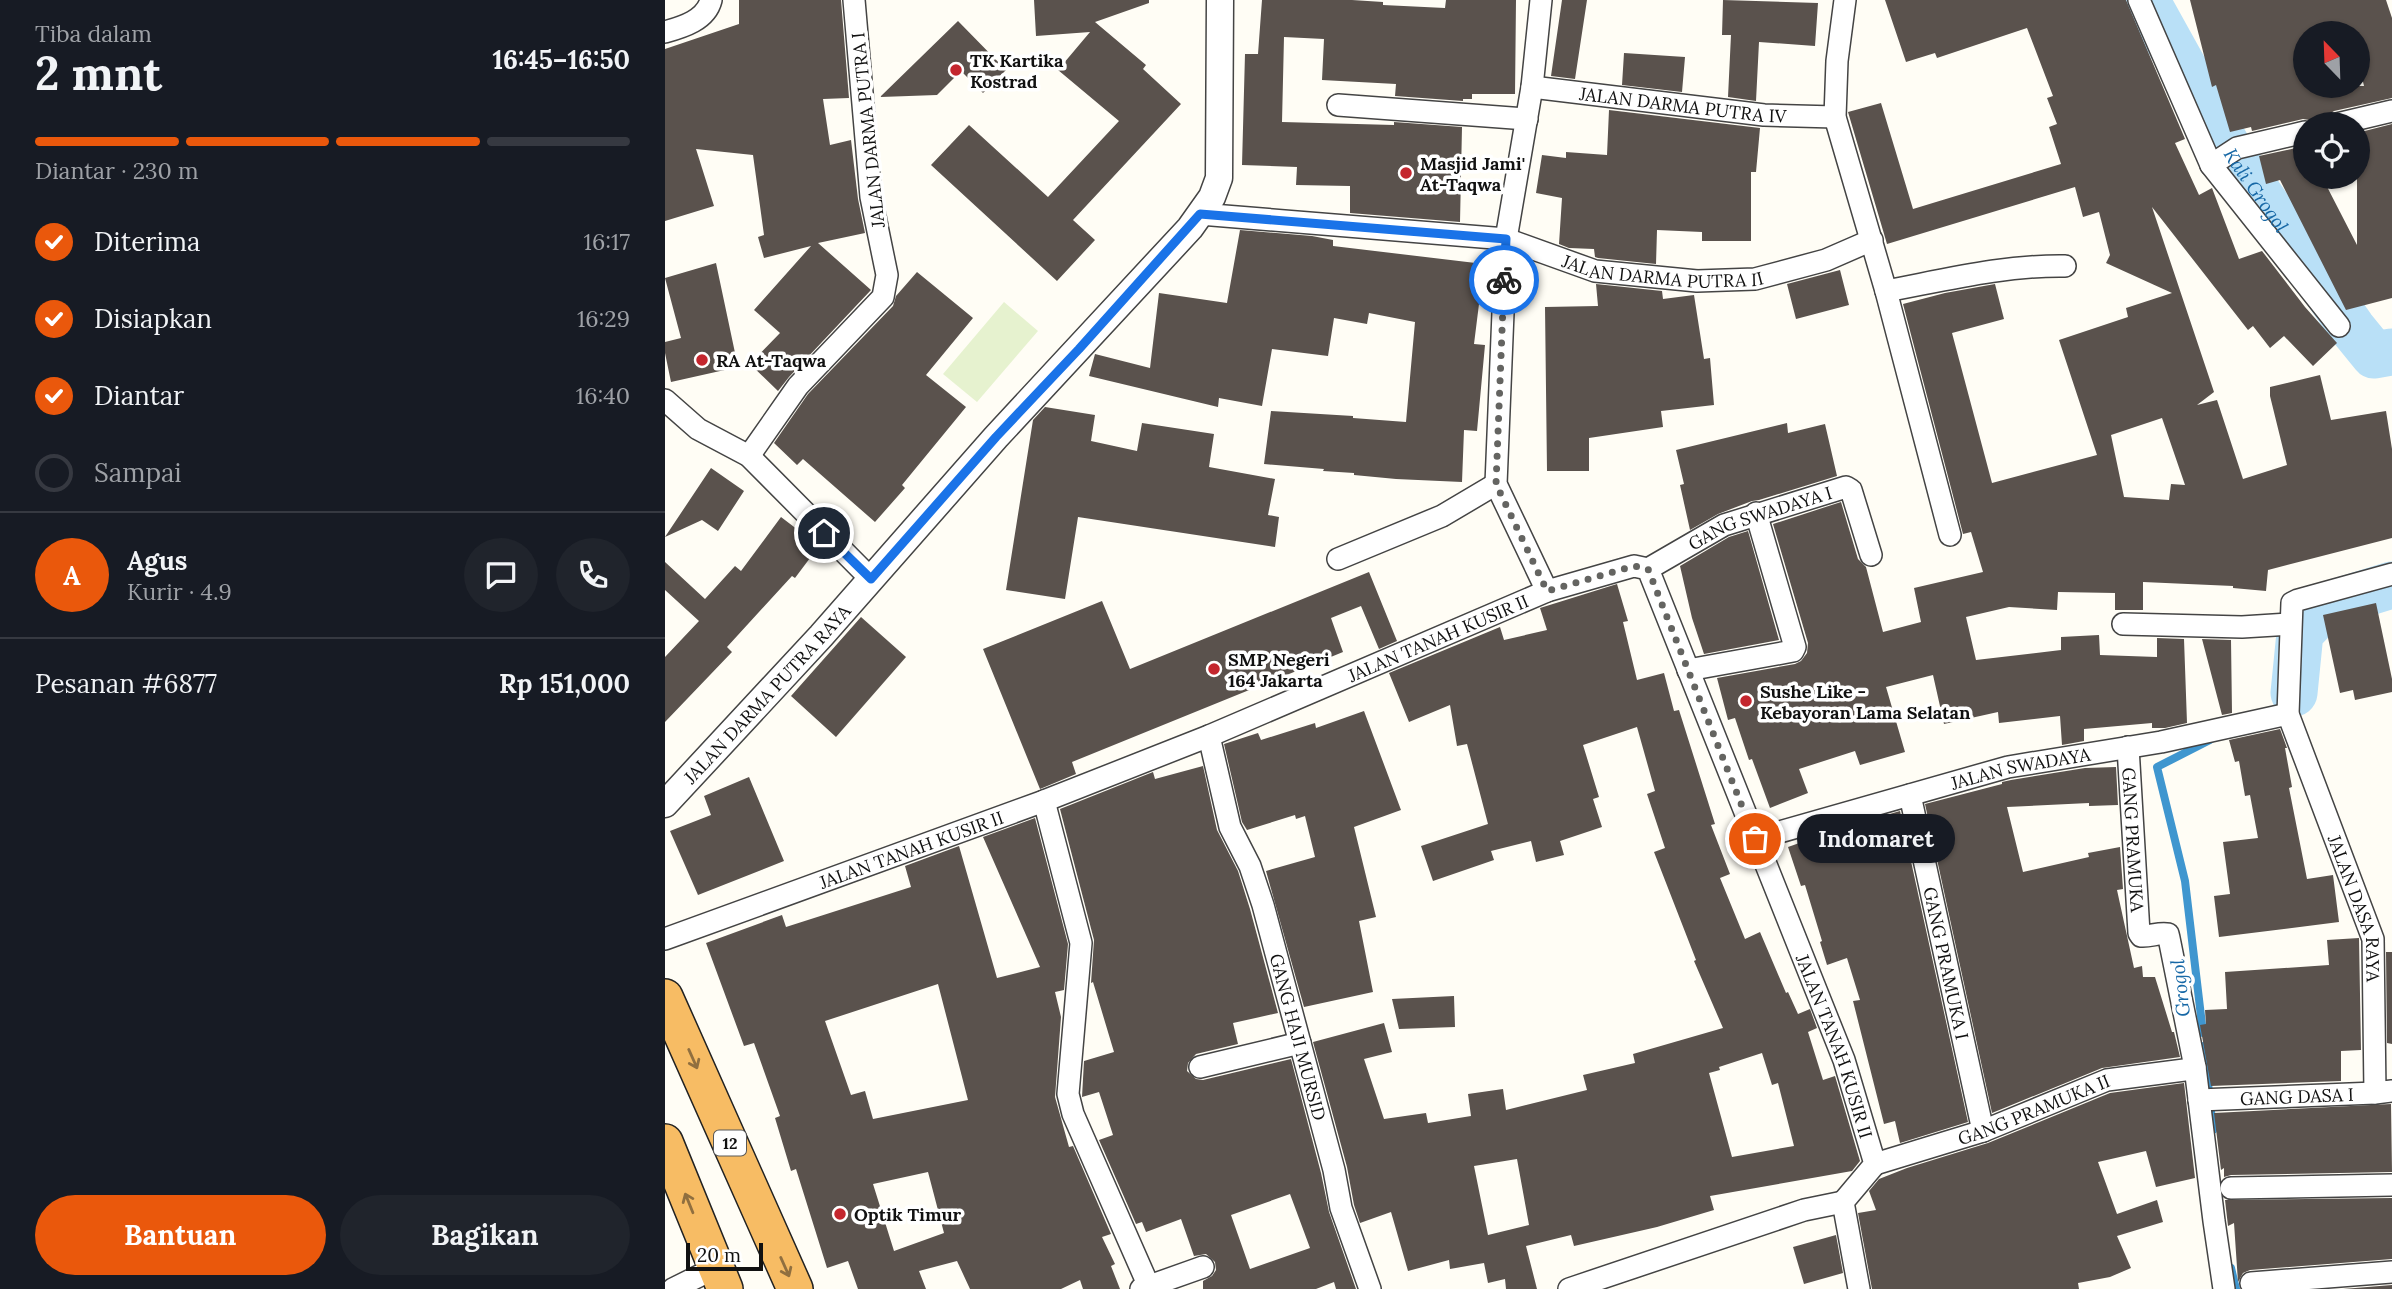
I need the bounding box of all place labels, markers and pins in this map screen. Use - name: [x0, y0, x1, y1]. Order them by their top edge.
- place label: TK Kartika Kostrad: [970, 49, 1064, 93]
- marker: TK Kartika Kostrad: [948, 62, 964, 78]
- place label: Masjid Jami' At-Taqwa: [1420, 152, 1525, 196]
- marker: Masjid Jami' At-Taqwa: [1398, 165, 1414, 181]
- place label: RA At-Taqwa: [716, 349, 827, 372]
- marker: RA At-Taqwa: [694, 352, 710, 368]
- pin: [794, 503, 854, 563]
- place label: SMP Negeri 164 Jakarta: [1228, 648, 1330, 692]
- marker: SMP Negeri 164 Jakarta: [1206, 661, 1222, 677]
- place label: Sushe Like - Kebayoran Lama Selatan: [1760, 680, 1971, 724]
- marker: Sushe Like - Kebayoran Lama Selatan: [1738, 693, 1754, 709]
- pin: [1725, 809, 1785, 869]
- callout: Indomaret: [1797, 814, 1955, 864]
- place label: Optik Timur: [854, 1203, 962, 1226]
- marker: Optik Timur: [832, 1206, 848, 1222]

